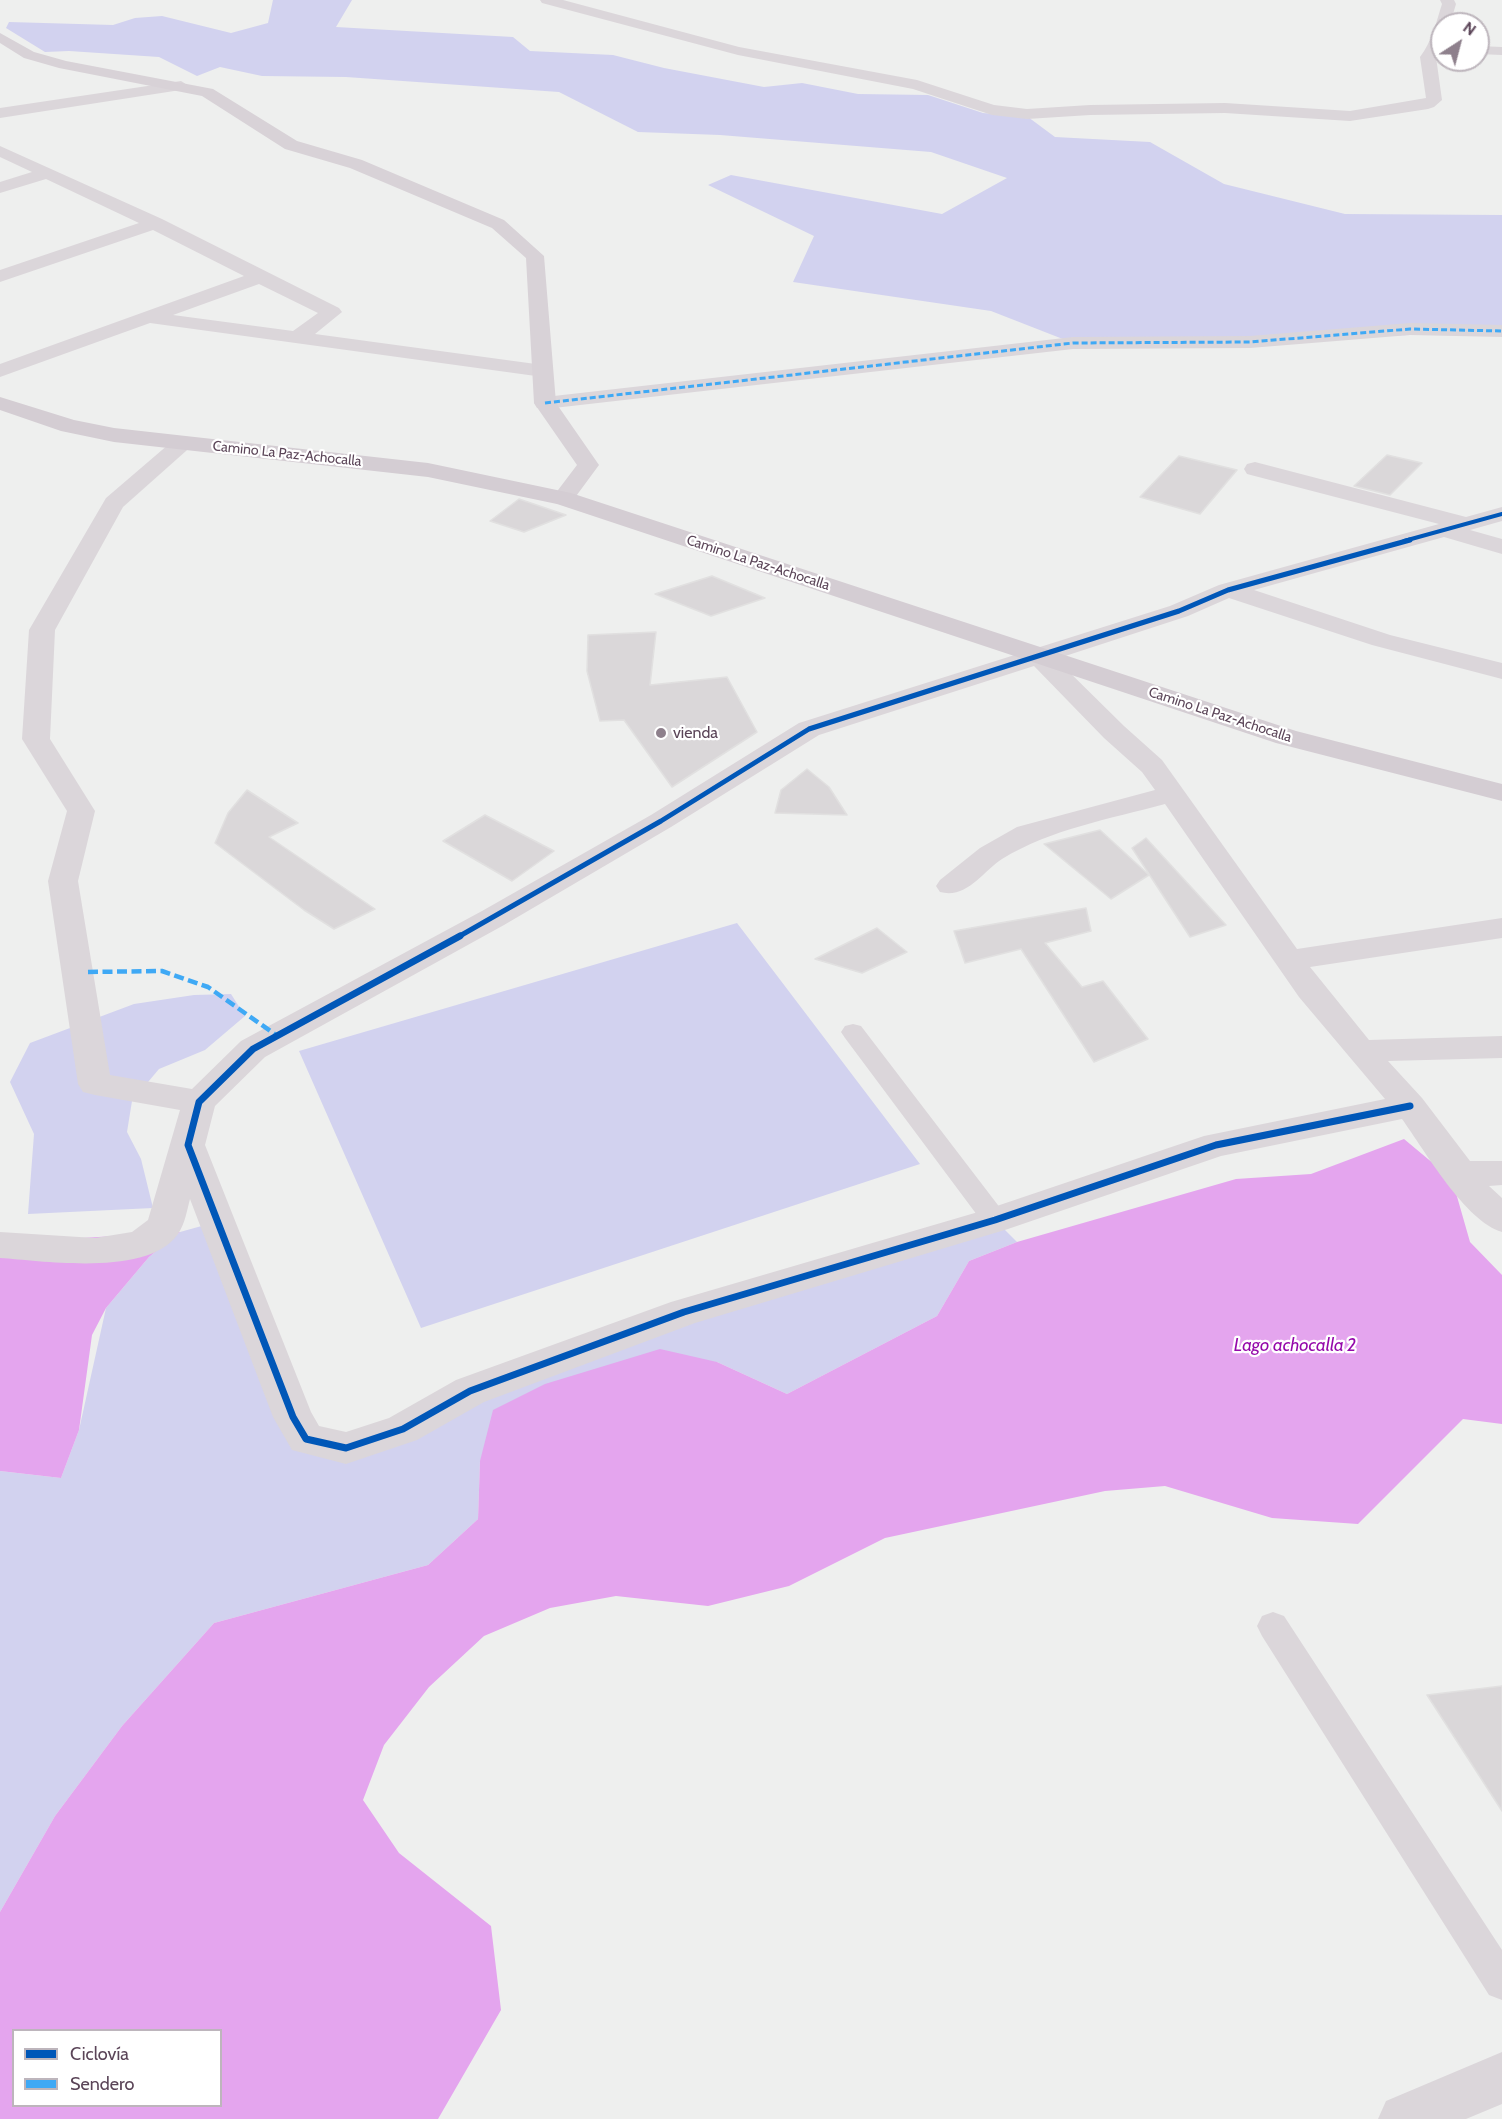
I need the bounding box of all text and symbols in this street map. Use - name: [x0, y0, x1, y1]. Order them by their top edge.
- north arrow: [1430, 12, 1490, 72]
- text: N: [1460, 18, 1480, 40]
- street label: Camino La Paz-Achocalla: [212, 438, 362, 470]
- street label: Camino La Paz-Achocalla: [684, 532, 832, 594]
- street label: Camino La Paz-Achocalla: [1146, 684, 1294, 746]
- place label: vienda: [673, 723, 718, 743]
- marker: vienda: [654, 726, 668, 740]
- water label: Lago achocalla 2: [1234, 1335, 1356, 1357]
- legend: [12, 2029, 222, 2107]
- text: Ciclovía: [70, 2043, 129, 2065]
- text: Sendero: [70, 2073, 134, 2095]

